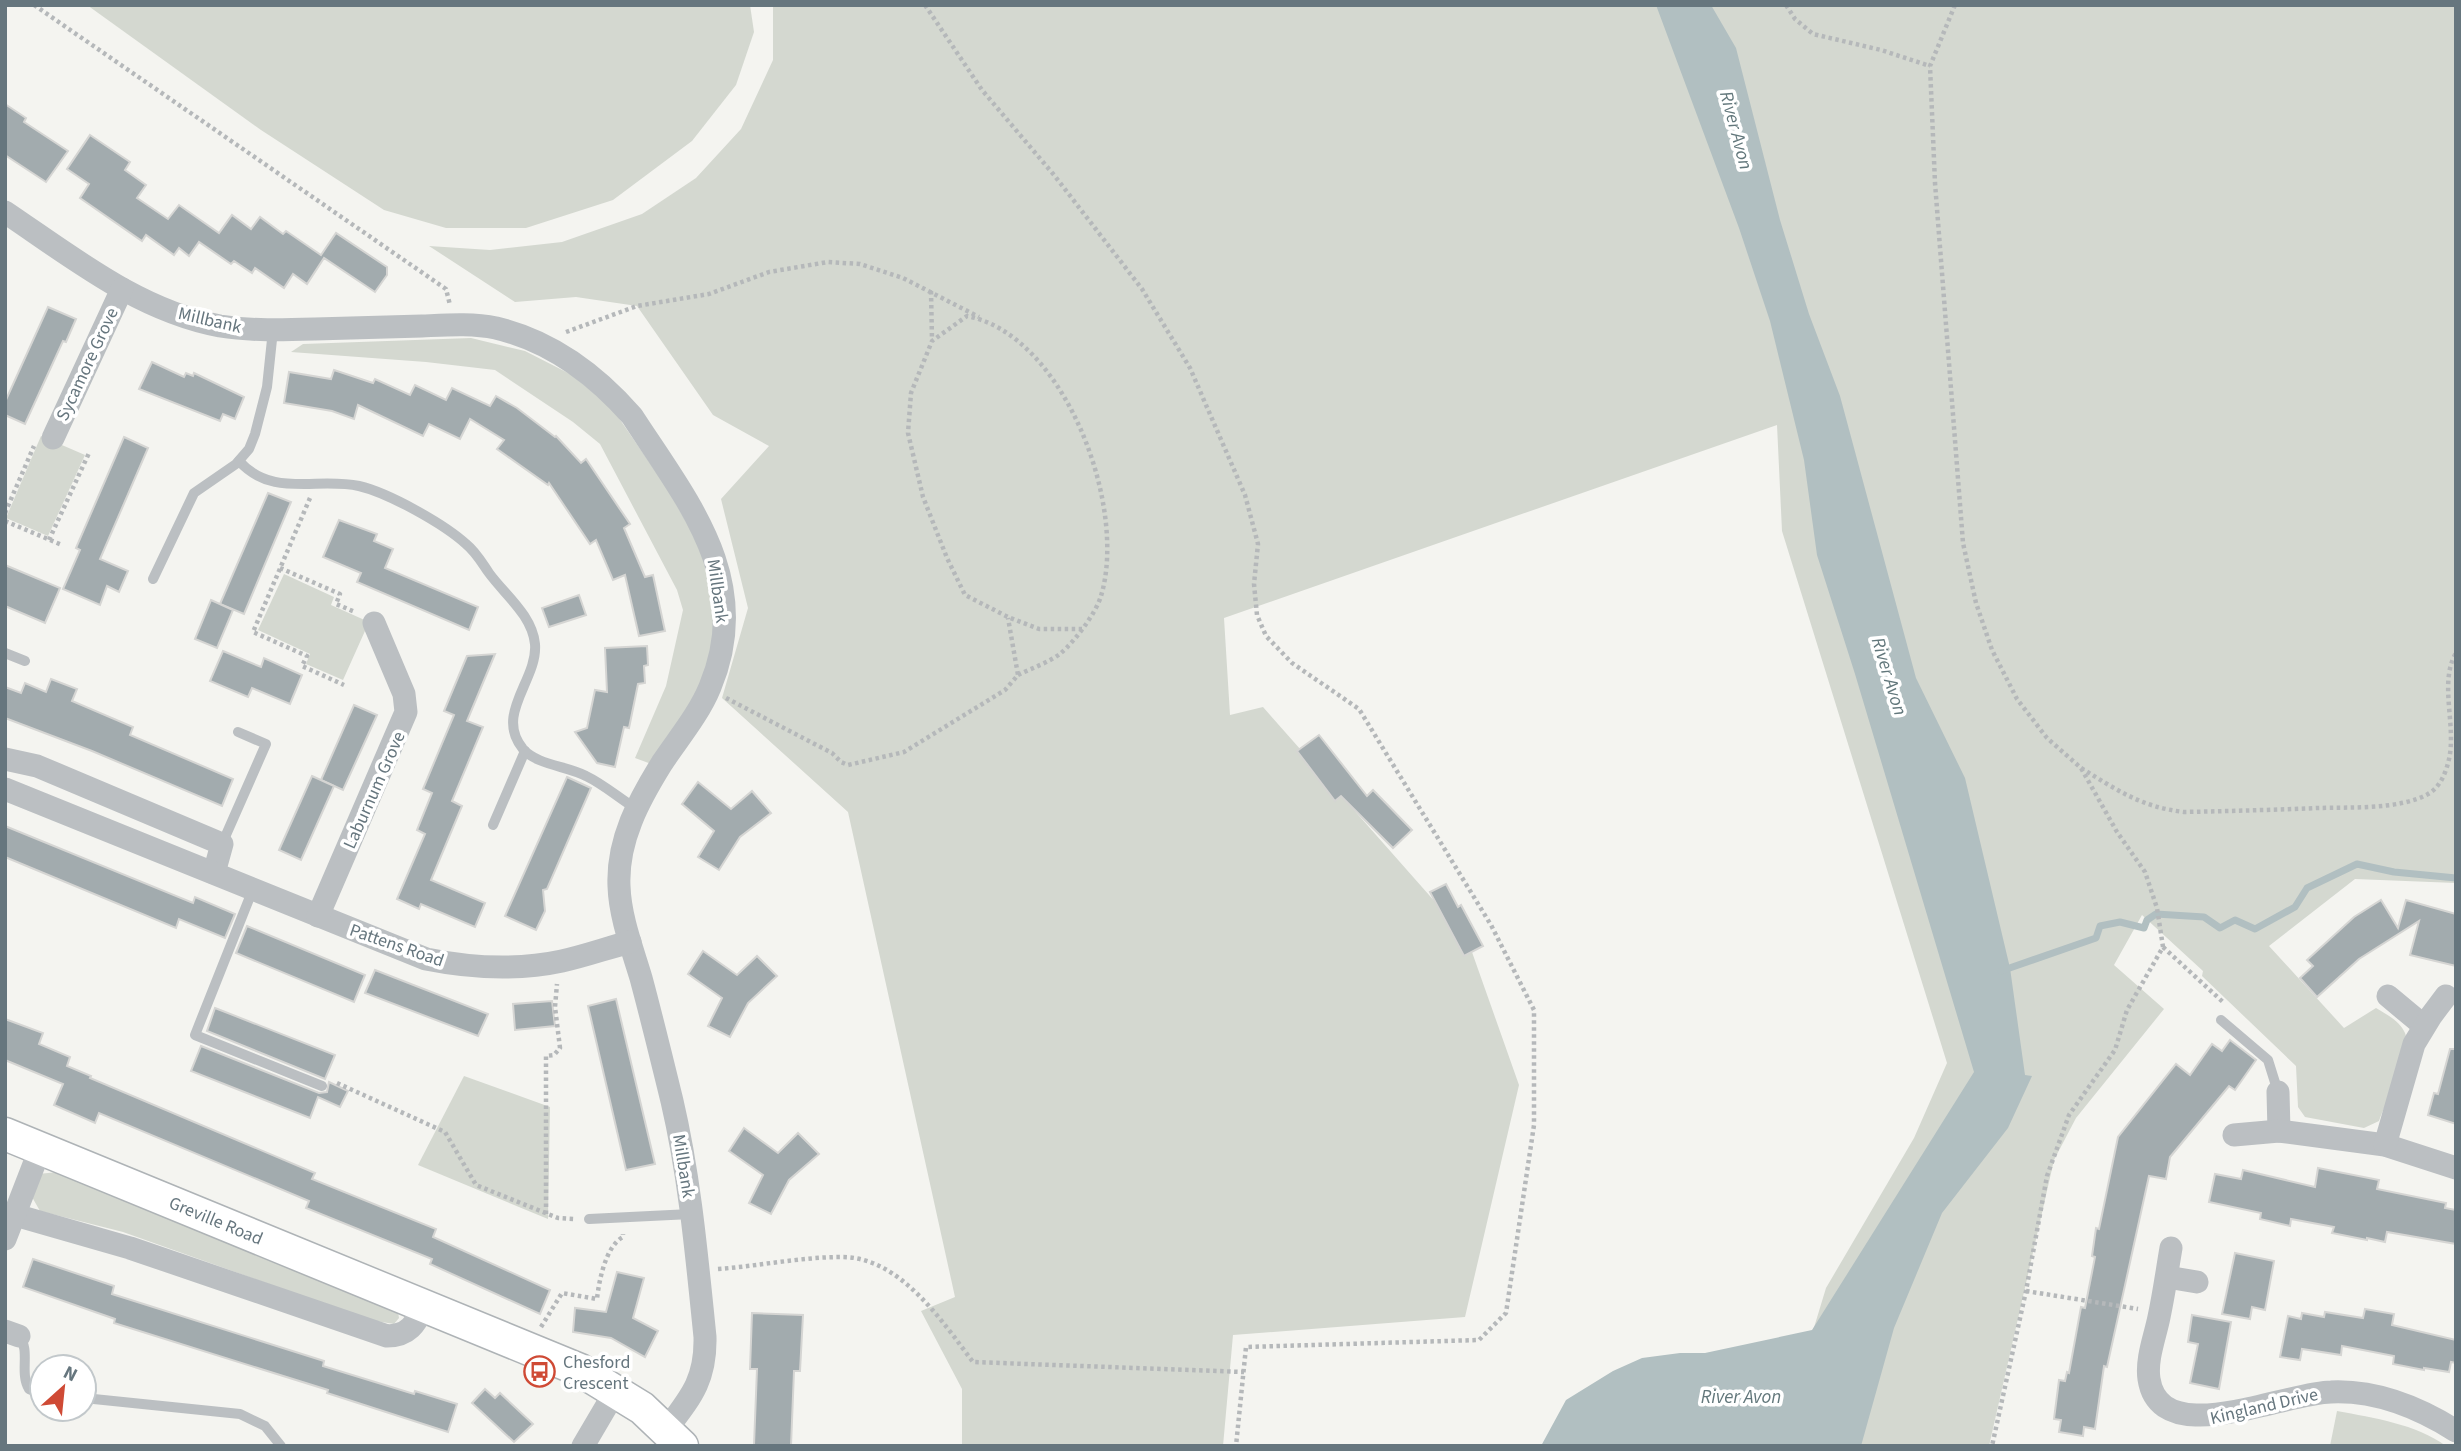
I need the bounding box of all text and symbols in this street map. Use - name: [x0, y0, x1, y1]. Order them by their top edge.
- water label: River Avon: [1712, 88, 1759, 173]
- street label: Millbank: [176, 301, 244, 340]
- street label: Sycamore Grove: [50, 303, 125, 425]
- street label: Millbank: [701, 558, 734, 625]
- water label: River Avon: [1864, 634, 1913, 719]
- street label: Laburnum Grove: [337, 727, 412, 853]
- street label: Pattens Road: [346, 918, 447, 973]
- street label: Millbank: [666, 1132, 701, 1200]
- street label: Greville Road: [165, 1191, 266, 1251]
- place label: Chesford Crescent: [563, 1350, 630, 1396]
- north arrow: [28, 1353, 98, 1423]
- bus stop icon: Chesford Crescent: [523, 1355, 557, 1389]
- text: N: [58, 1359, 82, 1389]
- street label: Kingland Drive: [2208, 1382, 2321, 1431]
- water label: River Avon: [1701, 1384, 1781, 1411]

